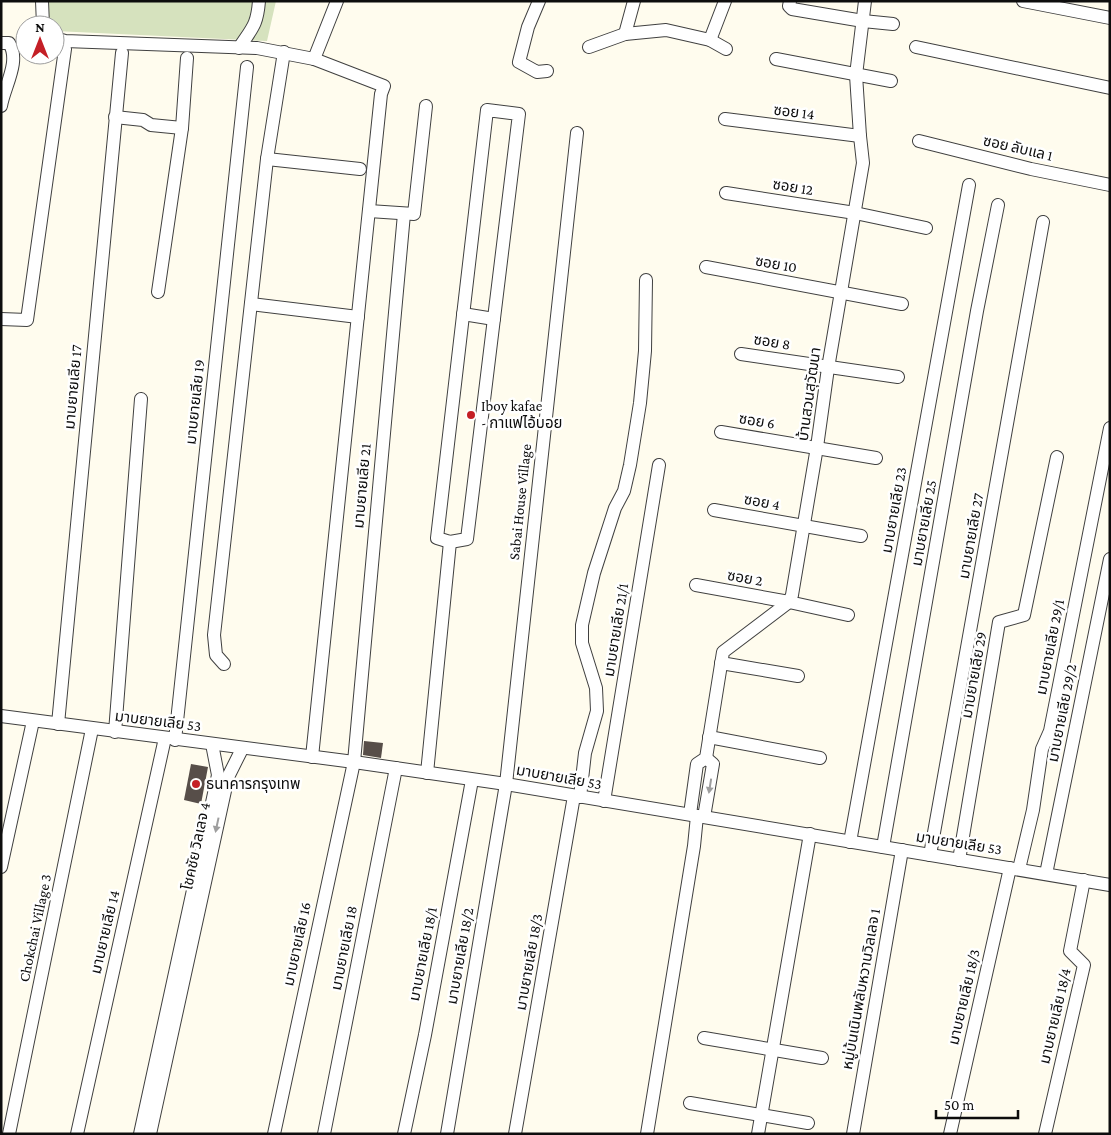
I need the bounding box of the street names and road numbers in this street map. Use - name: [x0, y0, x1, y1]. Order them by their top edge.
- street label: ซอย 14: [773, 102, 815, 122]
- street label: ซอย ลับแล 1: [982, 132, 1054, 164]
- street label: ซอย 12: [772, 176, 814, 198]
- street label: ซอย 10: [754, 252, 798, 276]
- street label: ซอย 8: [753, 331, 791, 353]
- street label: มาบยายเลีย 17: [61, 344, 85, 430]
- street label: บ้านสวนสุวัฒนา: [795, 346, 824, 442]
- street label: มาบยายเลีย 19: [183, 359, 207, 445]
- street label: ซอย 6: [738, 410, 776, 432]
- street label: มาบยายเลีย 21: [350, 443, 374, 529]
- street label: Sabai House Village: [506, 443, 535, 561]
- street label: มาบยายเลีย 23: [879, 466, 909, 554]
- street label: มาบยายเลีย 25: [909, 479, 939, 567]
- street label: ซอย 4: [743, 491, 781, 513]
- street label: มาบยายเลีย 27: [956, 492, 986, 580]
- street label: ซอย 2: [726, 567, 764, 589]
- street label: มาบยายเลีย 21/1: [601, 582, 631, 678]
- street label: มาบยายเลีย 29/1: [1033, 598, 1067, 696]
- street label: มาบยายเลีย 29: [959, 630, 989, 720]
- street label: มาบยายเลีย 29/2: [1045, 663, 1079, 763]
- street label: มาบยายเลีย 53: [114, 708, 202, 734]
- street label: มาบยายเลีย 53: [515, 762, 603, 792]
- street label: โชคชัย วิลเลจ 4: [179, 801, 213, 891]
- street label: มาบยายเลีย 53: [915, 828, 1003, 858]
- street label: Chokchai Village 3: [16, 873, 55, 984]
- street label: มาบยายเลีย 14: [88, 889, 122, 975]
- street label: มาบยายเลีย 16: [280, 901, 314, 987]
- street label: มาบยายเลีย 18: [328, 904, 360, 992]
- street label: มาบยายเลีย 18/1: [406, 906, 440, 1002]
- street label: มาบยายเลีย 18/2: [444, 906, 476, 1006]
- street label: หมู่บ้นเนินพลับหวานวิลเลจ 1: [838, 907, 884, 1071]
- street label: มาบยายเลีย 18/3: [513, 913, 545, 1011]
- street label: มาบยายเลีย 18/3: [945, 948, 983, 1046]
- street label: มาบยายเลีย 18/4: [1036, 967, 1074, 1065]

